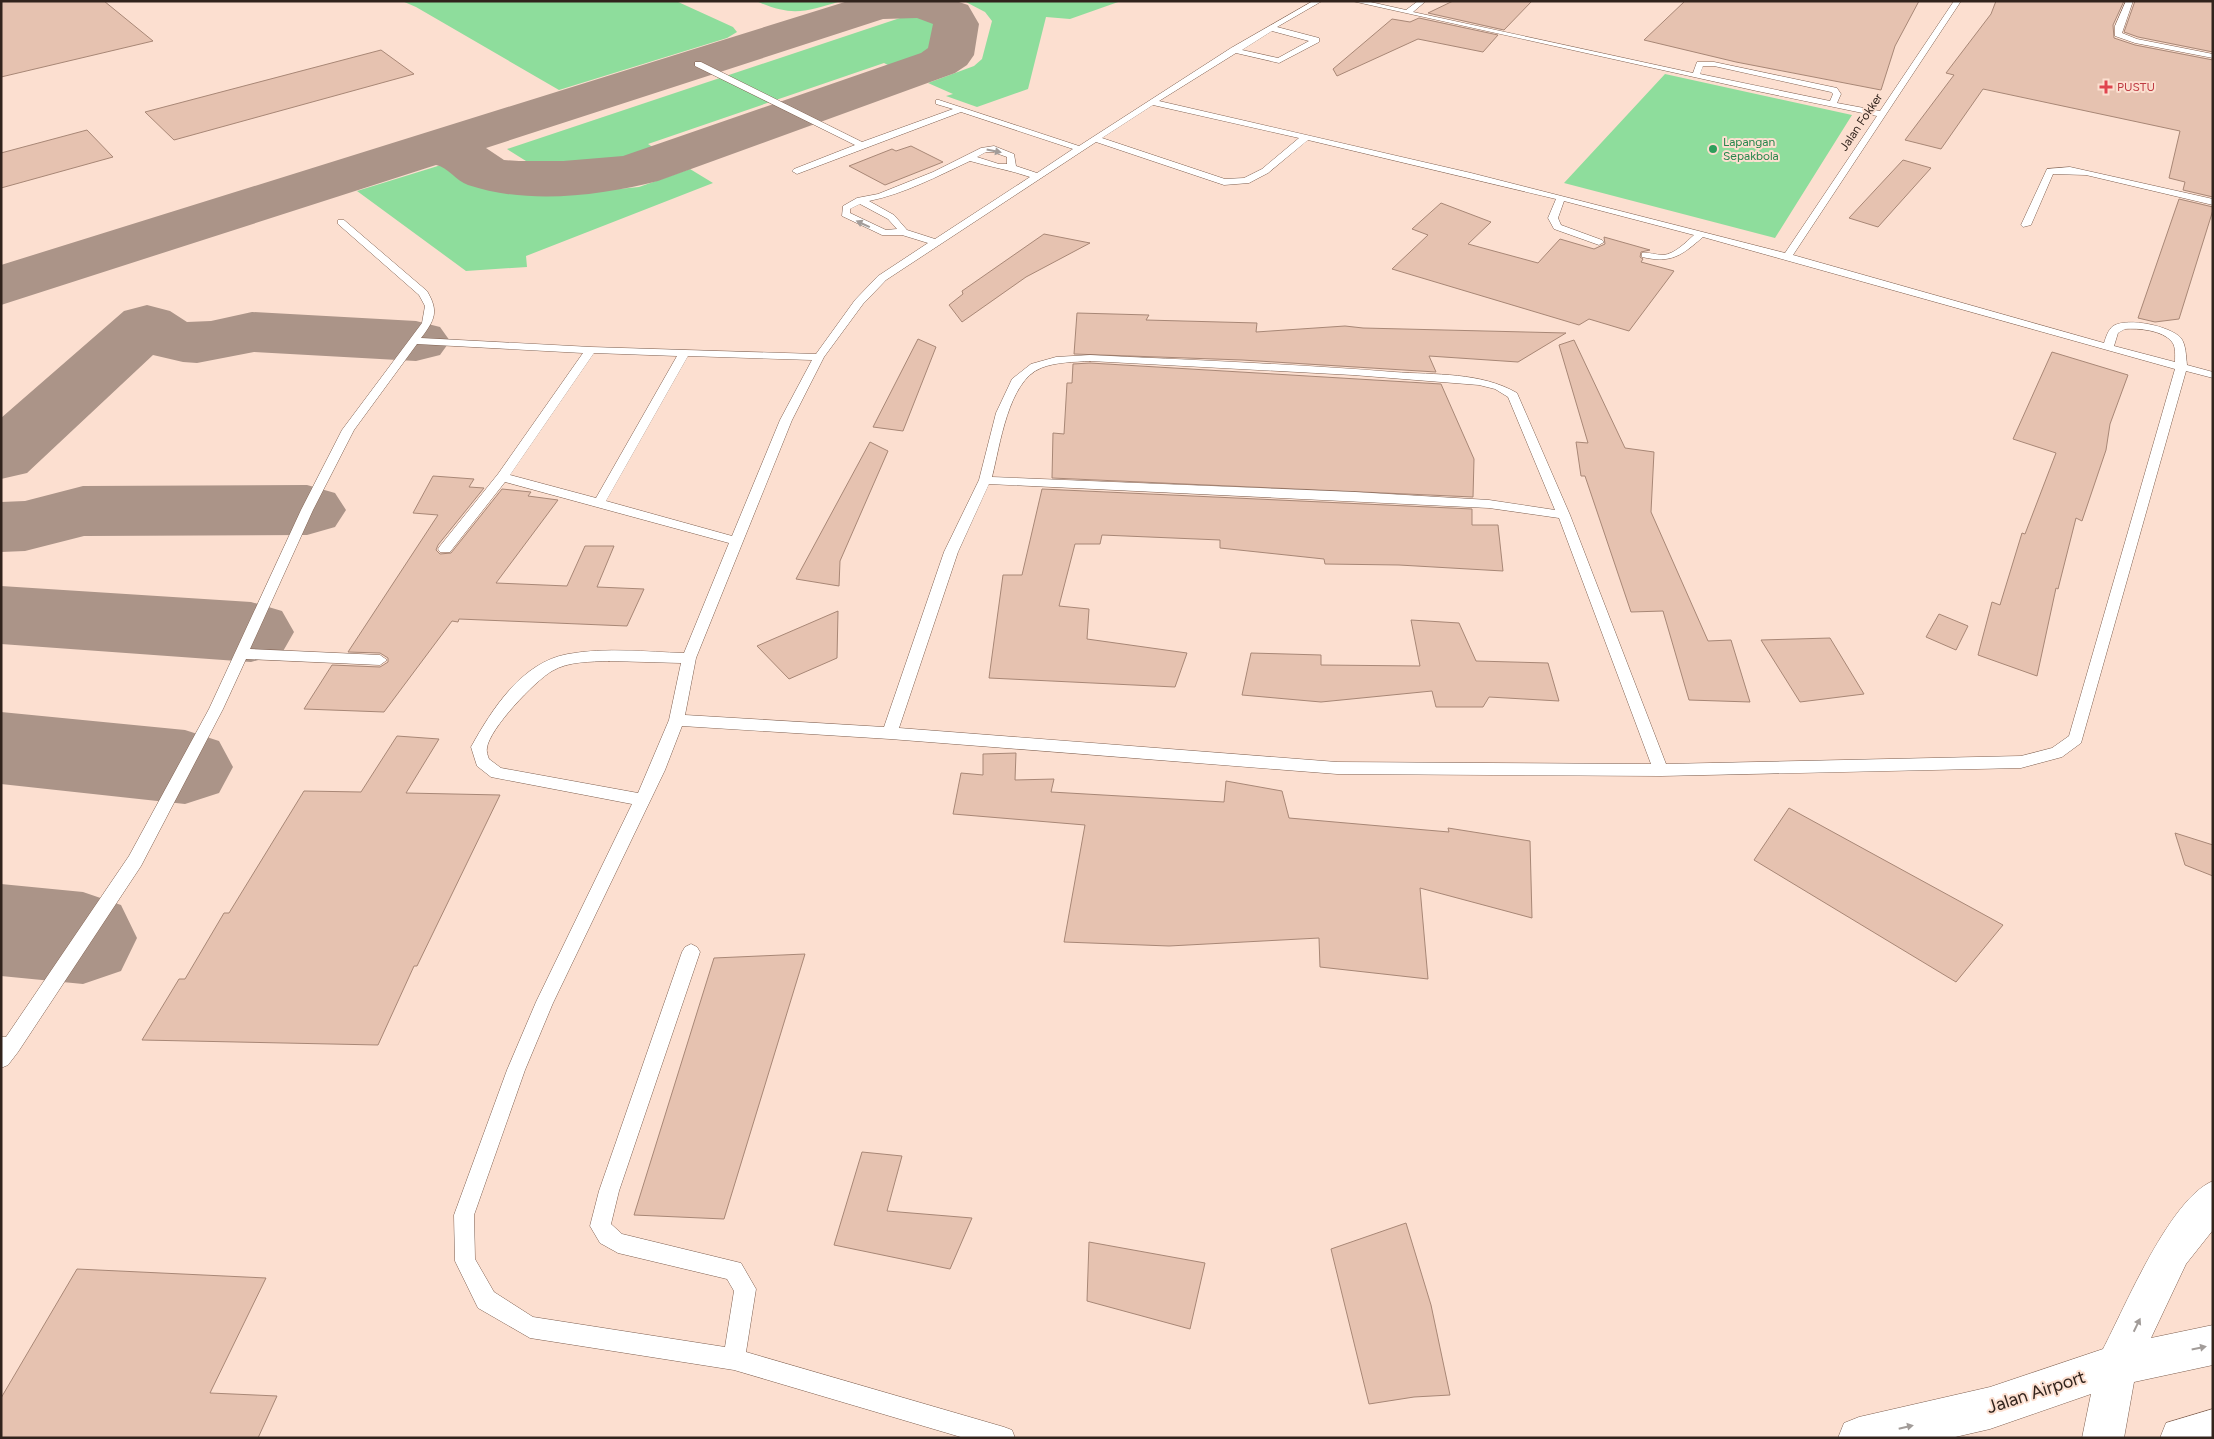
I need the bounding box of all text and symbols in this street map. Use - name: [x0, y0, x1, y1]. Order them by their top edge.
- marker: PUSTU: [2099, 80, 2113, 94]
- place label: PUSTU: [2117, 80, 2155, 94]
- street label: Jalan Fokker: [1837, 91, 1885, 153]
- place label: Lapangan Sepakbola: [1723, 135, 1779, 163]
- marker: Lapangan Sepakbola: [1707, 143, 1719, 155]
- one-way arrow: [987, 147, 1002, 155]
- one-way arrow: [856, 219, 870, 227]
- one-way arrow: [2133, 1318, 2141, 1332]
- one-way arrow: [2191, 1344, 2206, 1352]
- street label: Jalan Airport: [1984, 1366, 2088, 1418]
- one-way arrow: [1899, 1423, 1914, 1431]

